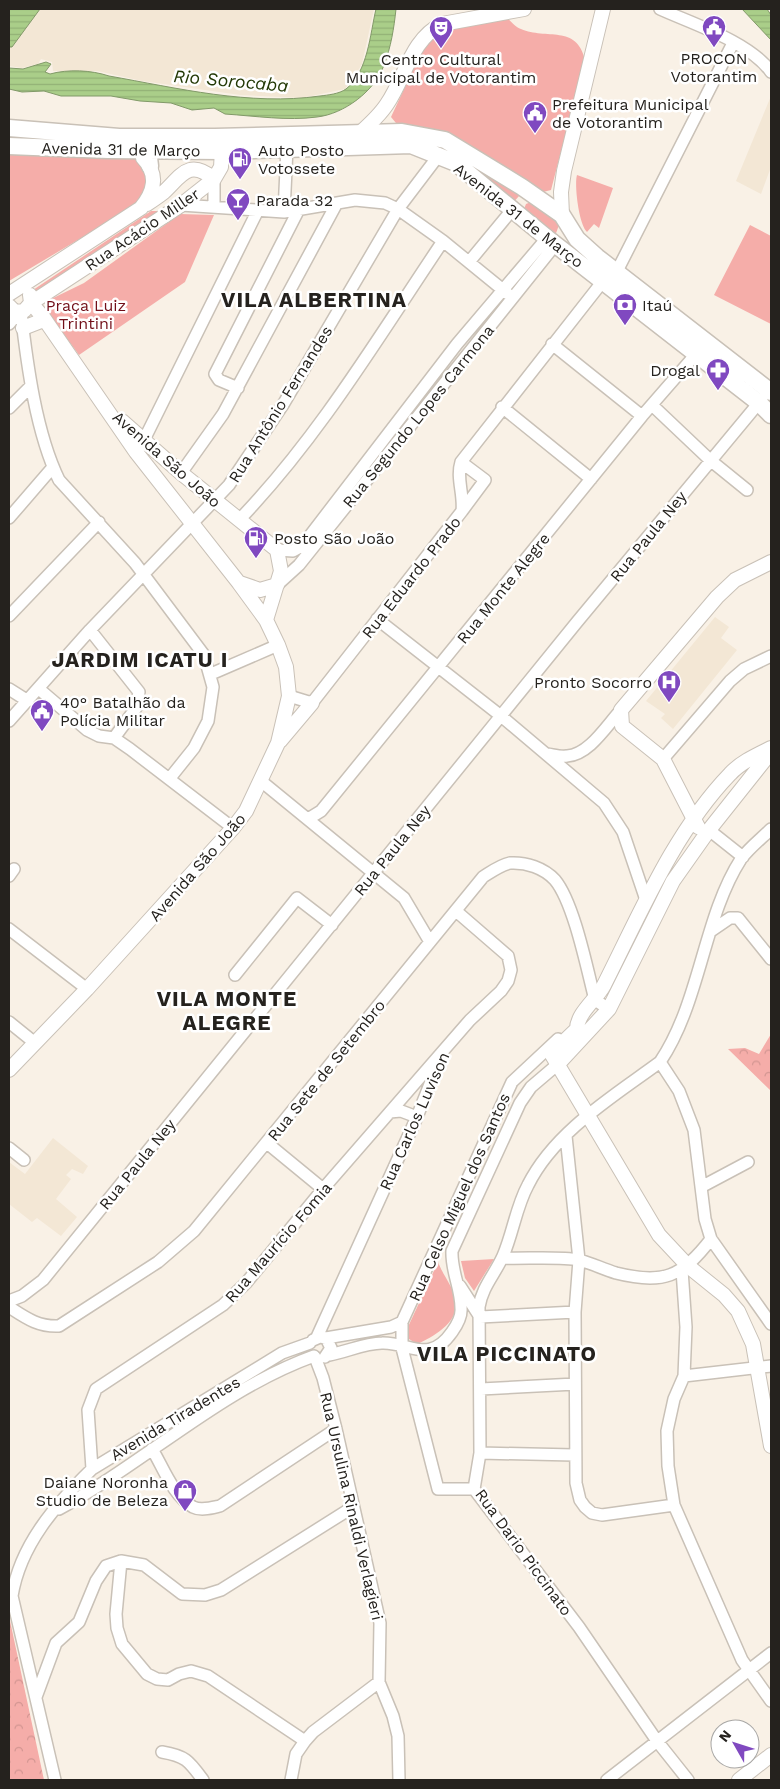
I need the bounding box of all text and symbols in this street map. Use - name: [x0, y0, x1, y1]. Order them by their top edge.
- public building icon: PROCON Votorantim: [701, 14, 727, 48]
- theatre icon: Centro Cultural Municipal de Votorantim: [428, 15, 454, 49]
- place label: PROCON Votorantim: [671, 49, 757, 86]
- place label: Centro Cultural Municipal de Votorantim: [346, 50, 536, 87]
- water label: Rio Sorocaba: [173, 65, 289, 96]
- place label: Prefeitura Municipal de Votorantim: [552, 95, 709, 132]
- public building icon: Prefeitura Municipal de Votorantim: [522, 100, 548, 134]
- street label: Avenida 31 de Março: [41, 139, 201, 160]
- place label: Auto Posto Votossete: [258, 141, 344, 178]
- fuel station icon: Auto Posto Votossete: [227, 146, 253, 180]
- street label: Avenida 31 de Março: [450, 159, 587, 272]
- street label: Rua Acácio Miller: [81, 184, 204, 275]
- bar icon: Parada 32: [225, 187, 251, 221]
- place label: Parada 32: [256, 191, 333, 210]
- district label: VILA ALBERTINA: [221, 287, 407, 312]
- bank icon: Itaú: [612, 292, 638, 326]
- park label: Praça Luiz Trintini: [46, 296, 126, 333]
- place label: Itaú: [642, 296, 672, 315]
- street label: Rua Segundo Lopes Carmona: [339, 321, 498, 512]
- street label: Rua Antônio Fernandes: [224, 323, 336, 486]
- pharmacy icon: Drogal: [705, 357, 731, 391]
- place label: Drogal: [650, 361, 700, 380]
- street label: Avenida São João: [109, 407, 225, 511]
- street label: Rua Paula Ney: [606, 487, 691, 585]
- street label: Rua Eduardo Prado: [358, 513, 465, 642]
- fuel station icon: Posto São João: [243, 525, 269, 559]
- place label: Posto São João: [274, 529, 394, 548]
- street label: Rua Monte Alegre: [453, 529, 554, 647]
- district label: JARDIM ICATU I: [52, 647, 228, 672]
- hospital icon: Pronto Socorro: [656, 669, 682, 703]
- place label: Pronto Socorro: [534, 673, 652, 692]
- place label: 40° Batalhão da Polícia Militar: [60, 693, 186, 730]
- public building icon: 40° Batalhão da Polícia Militar: [29, 698, 55, 732]
- street label: Rua Paula Ney: [350, 801, 435, 899]
- street label: Avenida São João: [145, 809, 249, 925]
- district label: VILA MONTE ALEGRE: [157, 986, 297, 1035]
- street label: Rua Sete de Setembro: [264, 996, 389, 1145]
- street label: Rua Carlos Luvison: [375, 1049, 453, 1193]
- street label: Rua Celso Miguel dos Santos: [405, 1090, 514, 1304]
- street label: Rua Paula Ney: [95, 1115, 180, 1213]
- street label: Rua Maurício Fomia: [221, 1178, 336, 1306]
- district label: VILA PICCINATO: [417, 1341, 597, 1366]
- street label: Avenida Tiradentes: [107, 1372, 244, 1465]
- street label: Rua Ursulina Rinaldi Verlagieri: [316, 1390, 387, 1622]
- place label: Daiane Noronha Studio de Beleza: [36, 1473, 168, 1510]
- shop icon: Daiane Noronha Studio de Beleza: [172, 1478, 198, 1512]
- street label: Rua Dario Piccinato: [471, 1485, 576, 1619]
- north arrow: [710, 1719, 760, 1769]
- text: N: [715, 1727, 734, 1745]

